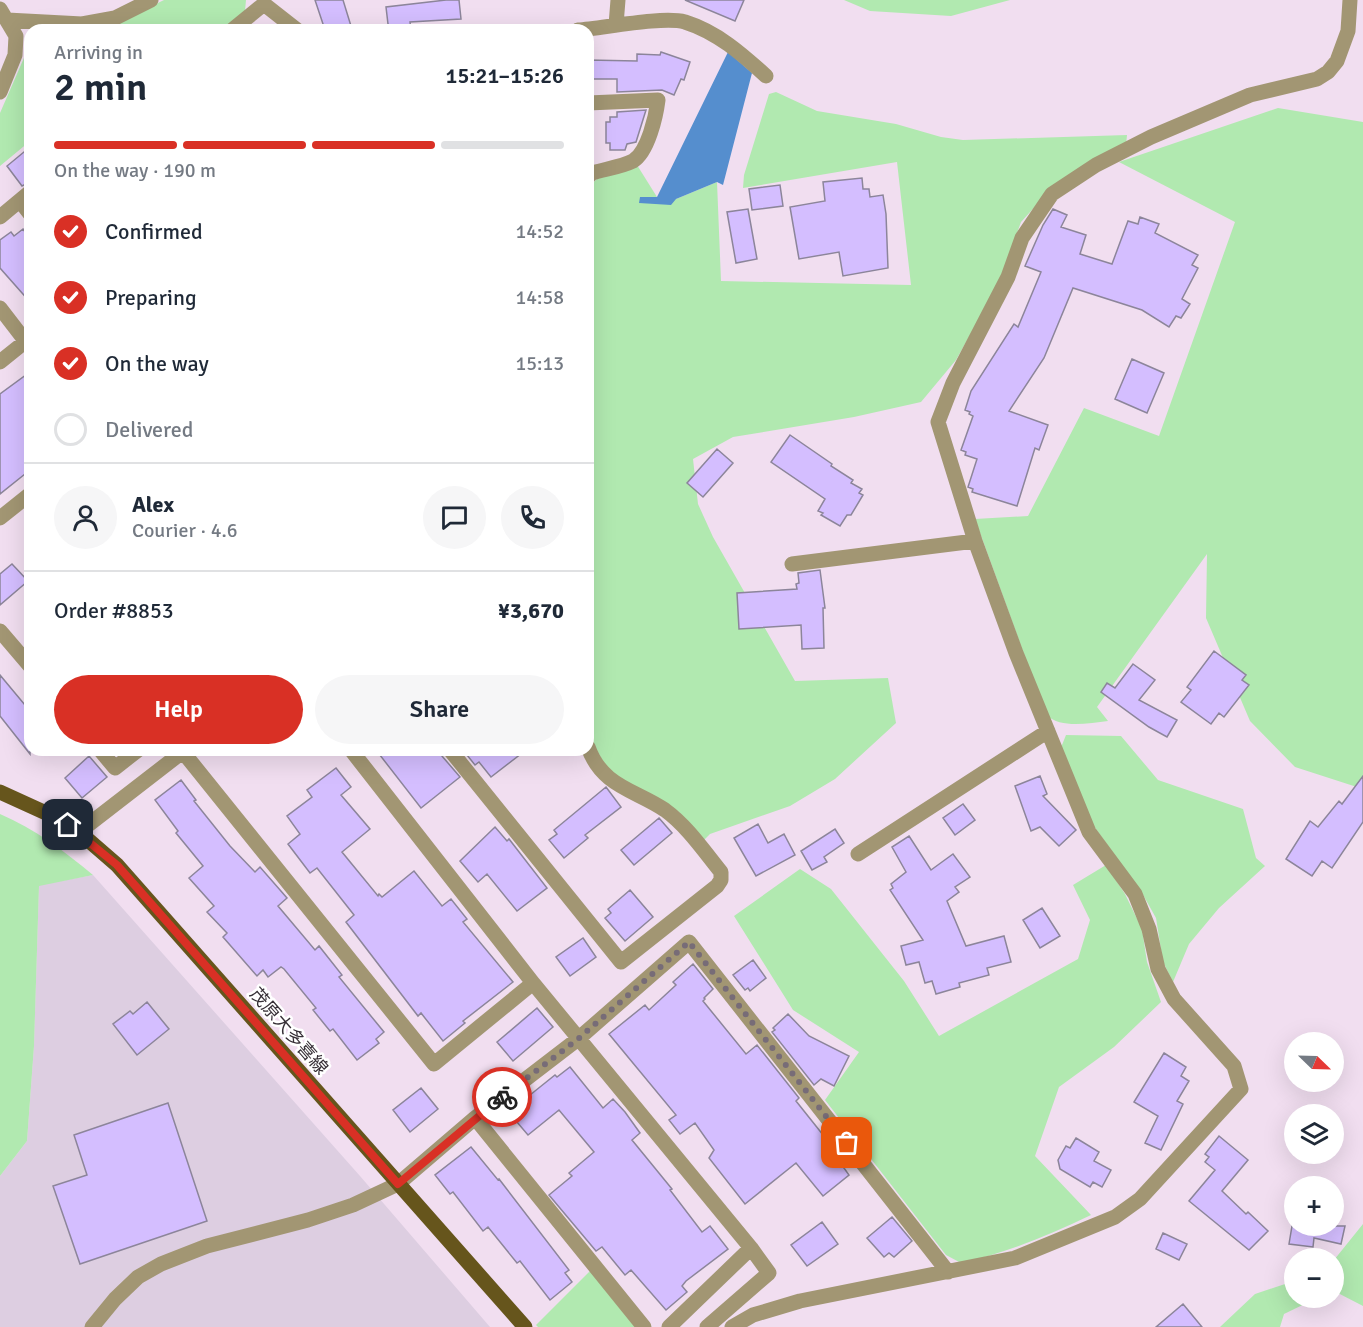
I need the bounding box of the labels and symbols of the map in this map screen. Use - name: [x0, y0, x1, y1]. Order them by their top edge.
- pin: [42, 799, 93, 850]
- street label: 茂原大多喜線: [245, 983, 333, 1079]
- north arrow: [1284, 1032, 1344, 1092]
- courier: [472, 1067, 532, 1127]
- pin: [821, 1117, 872, 1168]

